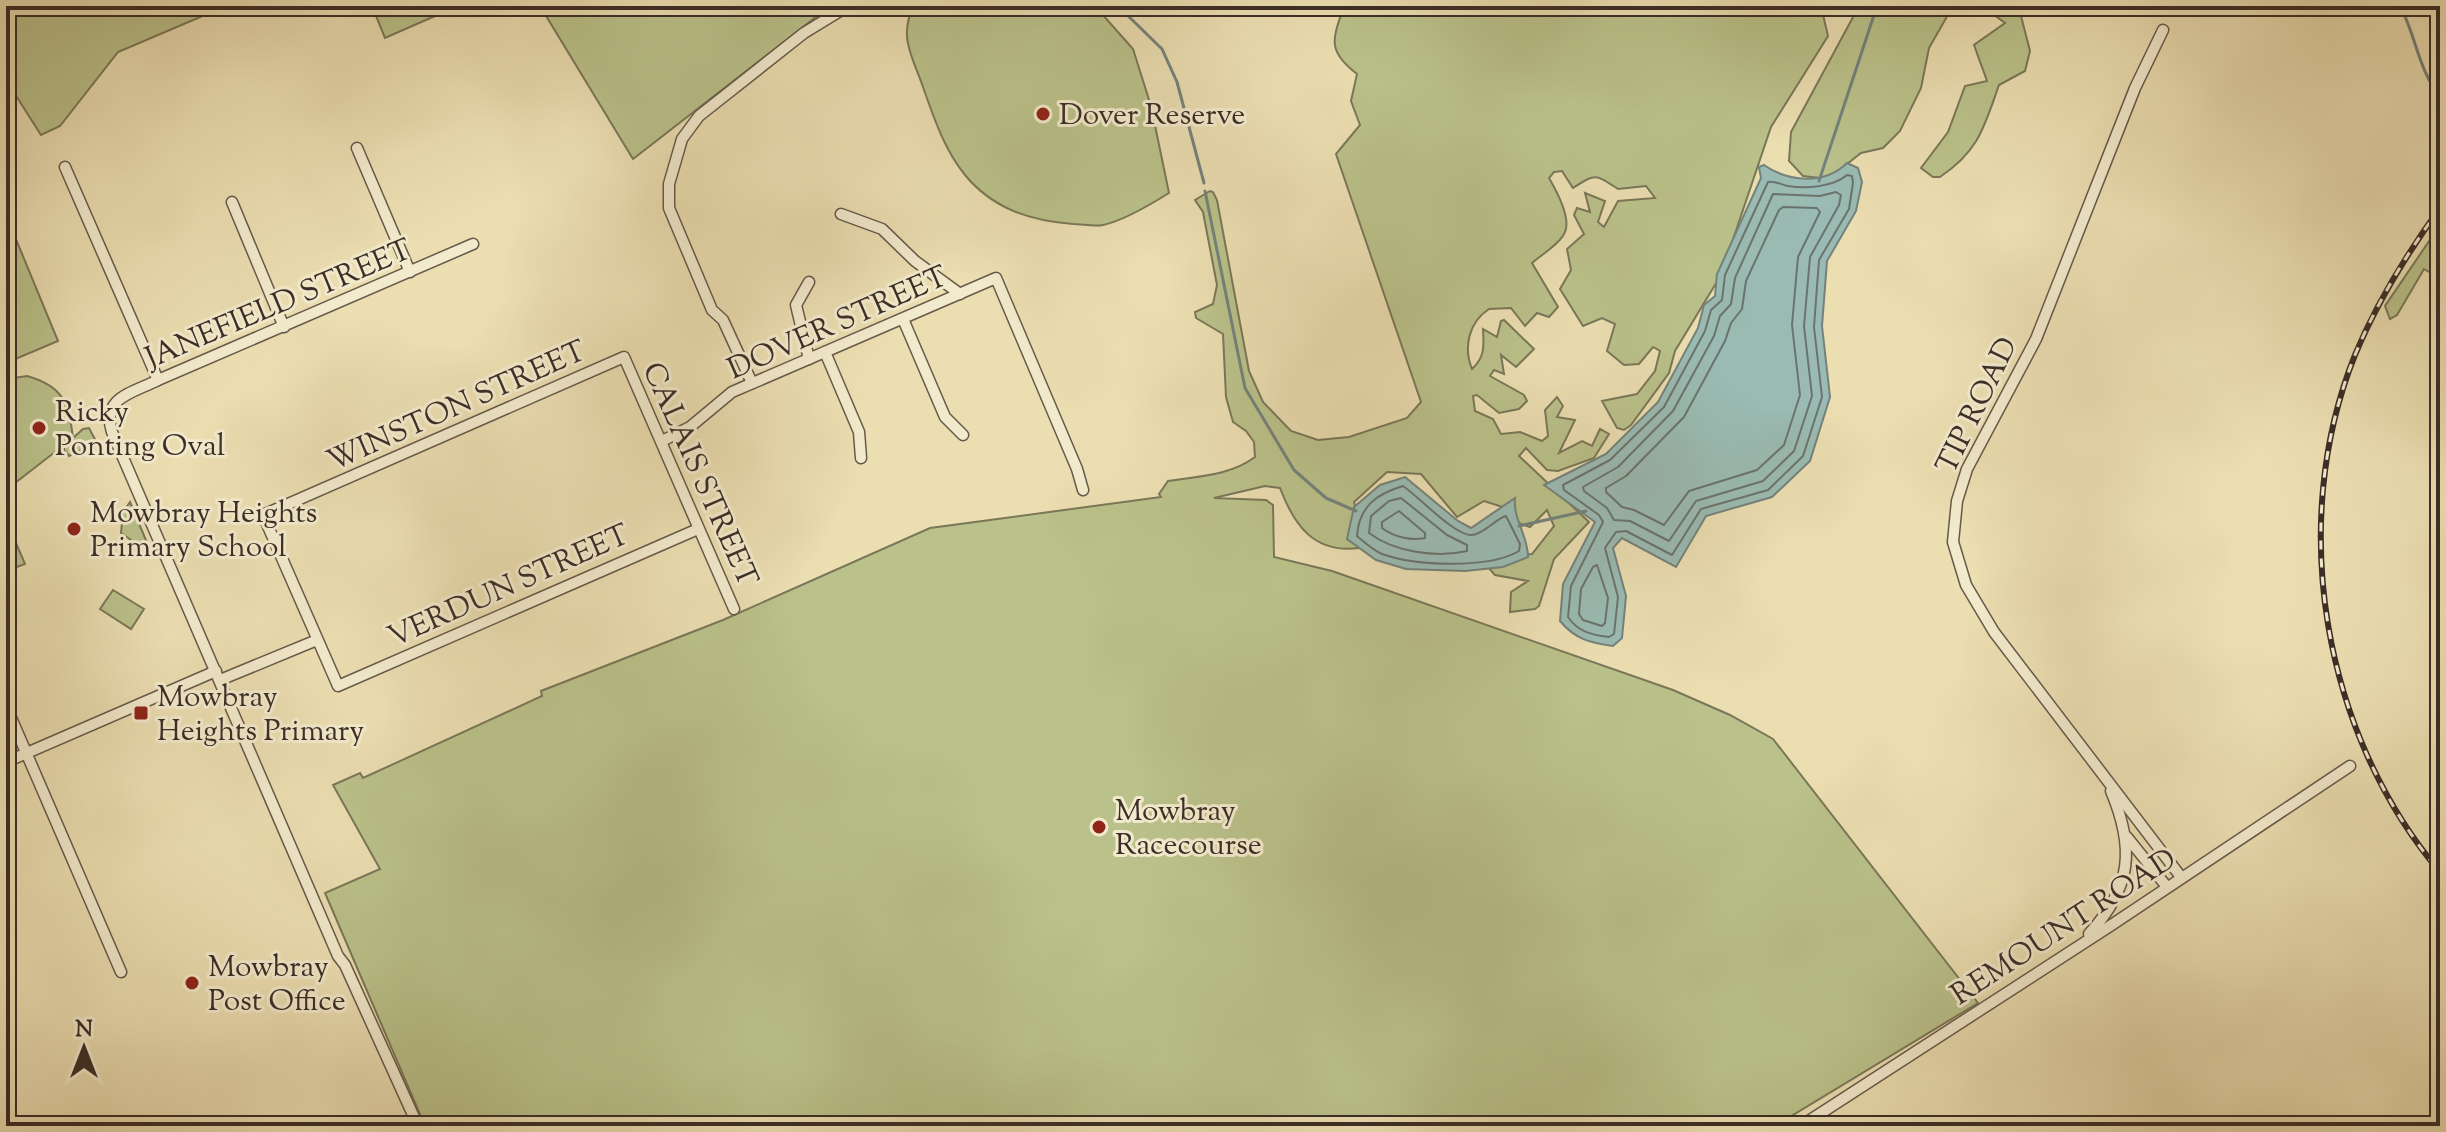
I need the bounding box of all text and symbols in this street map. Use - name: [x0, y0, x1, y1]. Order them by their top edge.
- place label: Dover Reserve: [1059, 95, 1245, 138]
- marker: Dover Reserve: [1034, 105, 1052, 123]
- street label: JANEFIELD STREET: [137, 230, 419, 382]
- street label: DOVER STREET: [721, 256, 955, 392]
- street label: WINSTON STREET: [321, 331, 593, 484]
- street label: TIP ROAD: [1927, 331, 2030, 482]
- street label: CALAIS STREET: [630, 356, 768, 594]
- place label: Ricky Ponting Oval: [55, 392, 225, 469]
- marker: Ricky Ponting Oval: [30, 419, 48, 437]
- place label: Mowbray Heights Primary School: [90, 493, 317, 570]
- street label: VERDUN STREET: [381, 515, 637, 660]
- marker: Mowbray Heights Primary School: [65, 520, 83, 538]
- place label: Mowbray Heights Primary: [157, 677, 364, 754]
- marker: Mowbray Heights Primary: [132, 704, 150, 722]
- place label: Mowbray Racecourse: [1115, 791, 1262, 868]
- marker: Mowbray Racecourse: [1090, 818, 1108, 836]
- street label: REMOUNT ROAD: [1943, 839, 2186, 1017]
- place label: Mowbray Post Office: [208, 947, 346, 1024]
- marker: Mowbray Post Office: [183, 974, 201, 992]
- north arrow: [44, 1008, 124, 1088]
- text: N: [75, 1015, 93, 1047]

